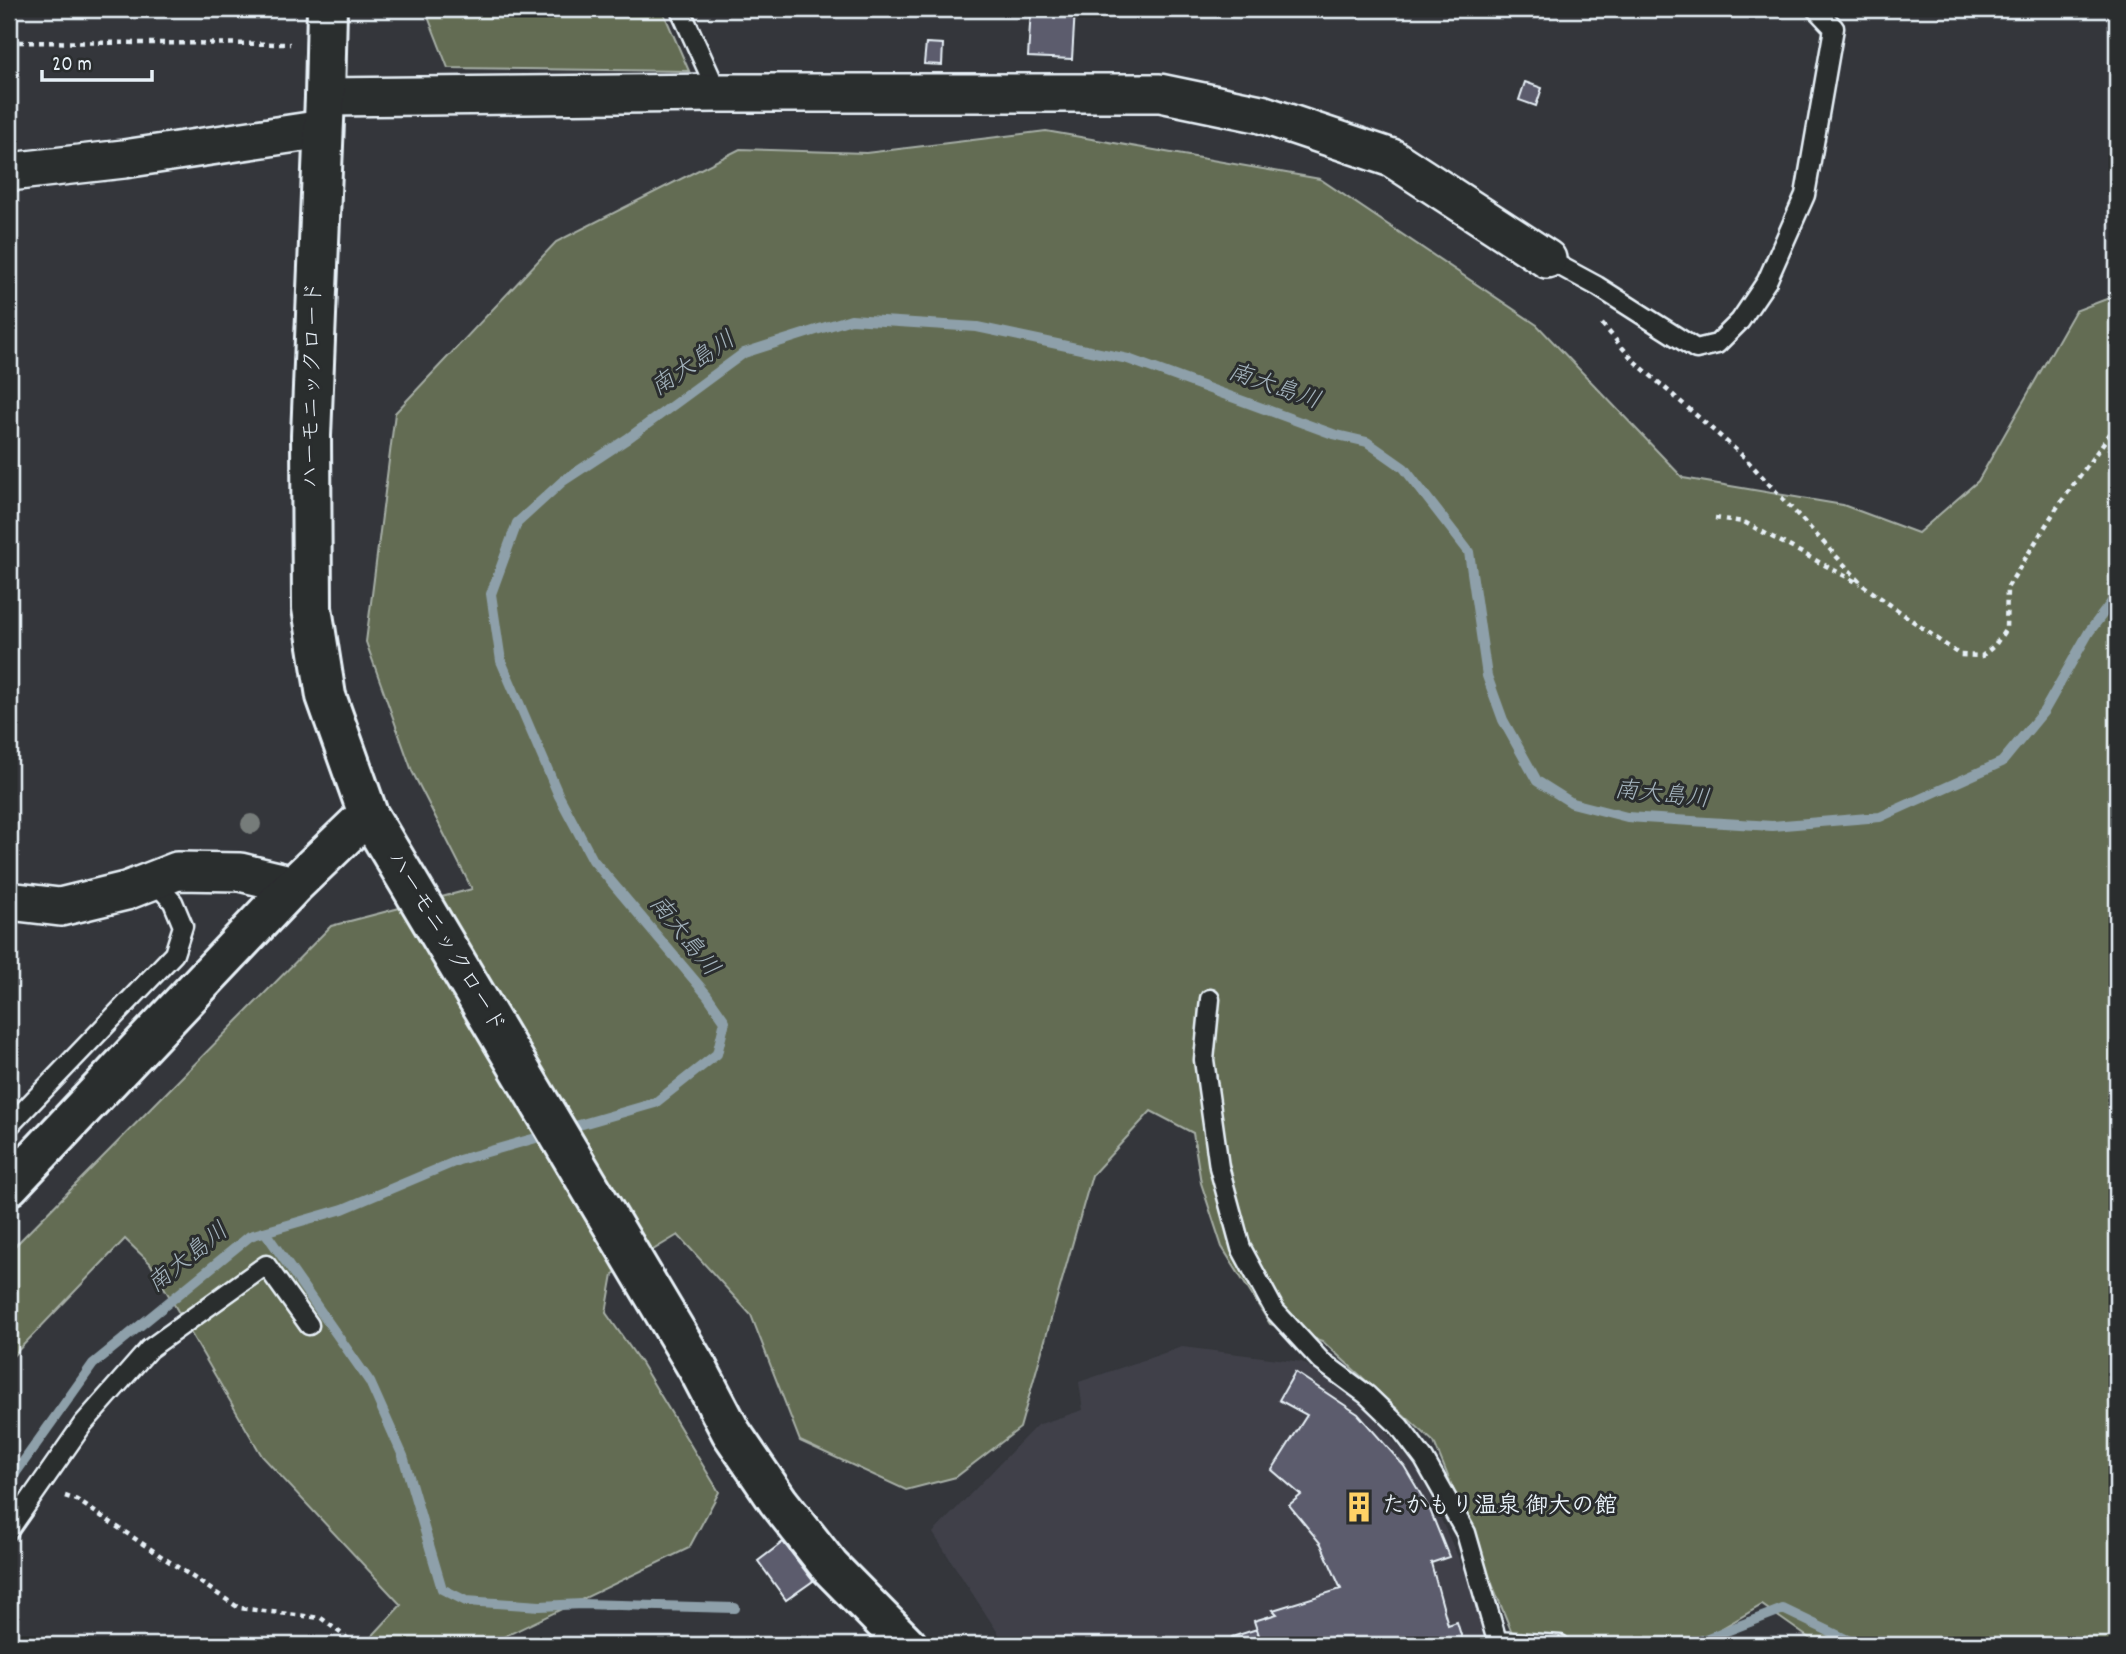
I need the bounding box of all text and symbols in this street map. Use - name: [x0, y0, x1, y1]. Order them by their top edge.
- scale bar: [42, 38, 152, 82]
- text: 20 m: [52, 51, 92, 81]
- street label: ハーモニックロード: [296, 281, 332, 489]
- water label: 南大島川: [645, 324, 743, 406]
- water label: 南大島川: [1223, 356, 1325, 420]
- water label: 南大島川: [1612, 774, 1712, 818]
- street label: ハーモニックロード: [378, 846, 512, 1040]
- water label: 南大島川: [640, 889, 726, 985]
- water label: 南大島川: [141, 1216, 237, 1302]
- building icon: たかもり温泉 御大の館: [1342, 1490, 1376, 1524]
- place label: たかもり温泉 御大の館: [1382, 1491, 1617, 1524]

